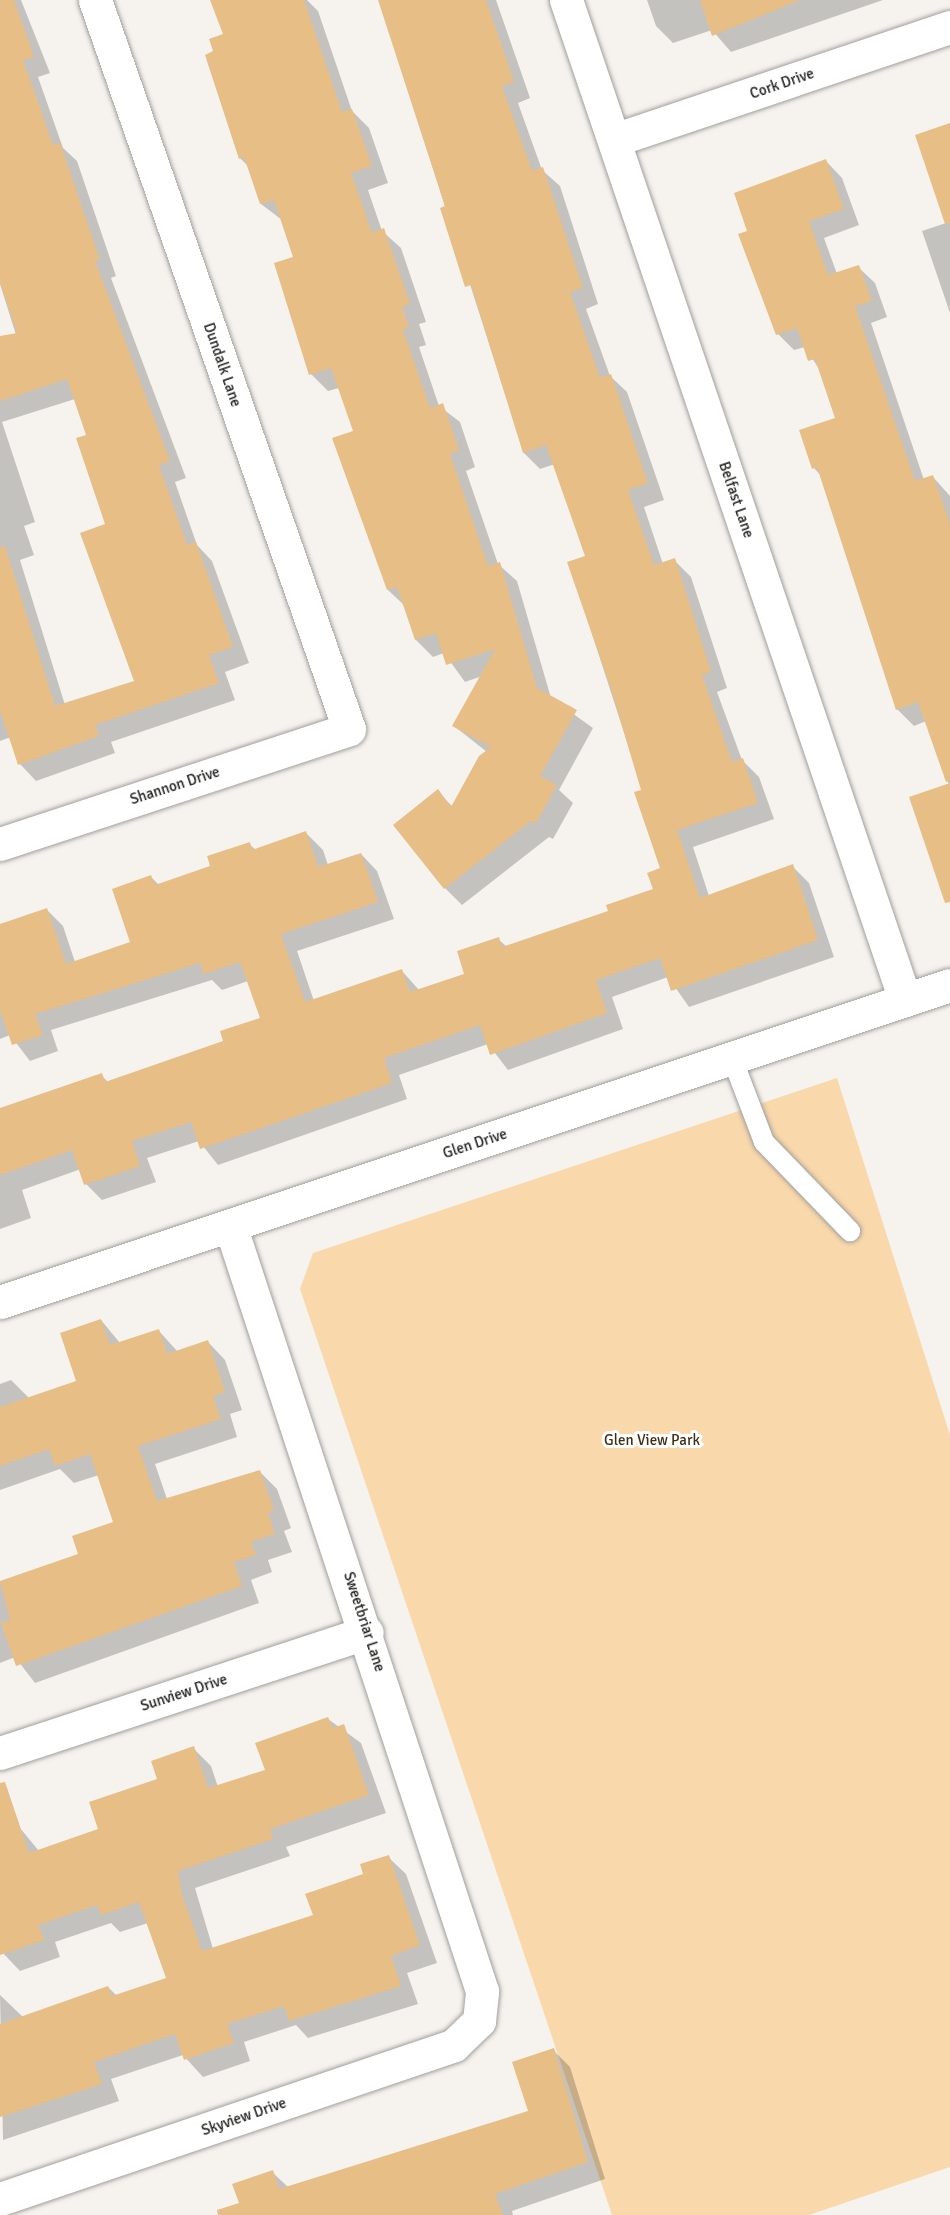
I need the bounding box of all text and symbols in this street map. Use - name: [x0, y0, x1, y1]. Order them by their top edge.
- street label: Cork Drive: [748, 65, 816, 103]
- street label: Dundalk Lane: [199, 321, 245, 409]
- street label: Belfast Lane: [715, 459, 757, 541]
- street label: Shannon Drive: [128, 763, 222, 809]
- street label: Glen Drive: [441, 1125, 509, 1163]
- park label: Glen View Park: [604, 1432, 700, 1450]
- street label: Sweetbriar Lane: [339, 1570, 389, 1674]
- street label: Sunview Drive: [138, 1671, 230, 1715]
- street label: Skyview Drive: [199, 2094, 289, 2140]

